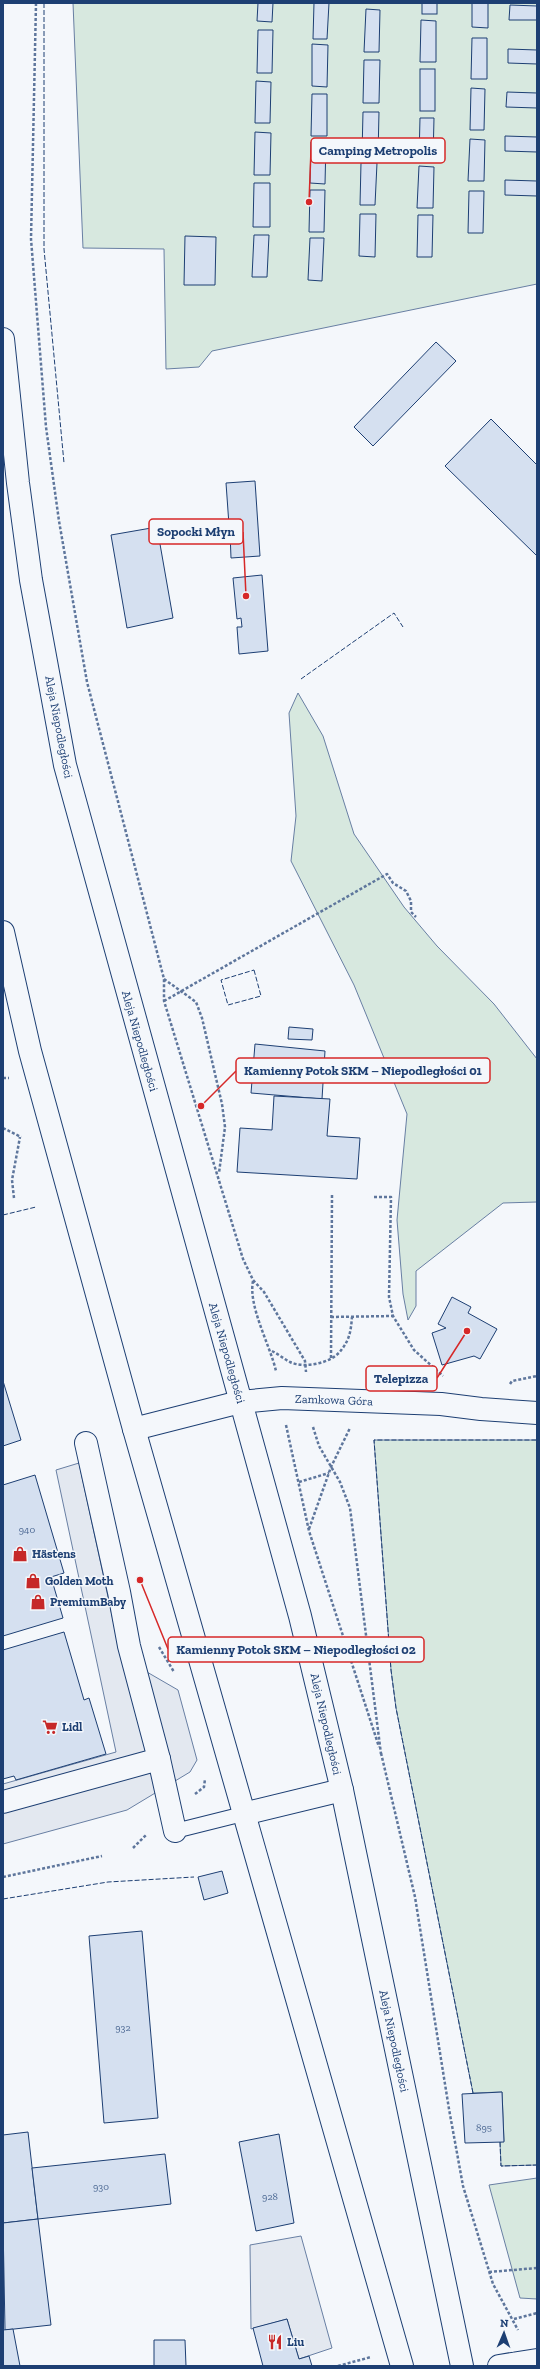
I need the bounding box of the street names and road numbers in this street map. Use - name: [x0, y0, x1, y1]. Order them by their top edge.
- street label: Aleja Niepodległości: [41, 675, 76, 780]
- street label: Aleja Niepodległości: [118, 989, 161, 1094]
- street label: Aleja Niepodległości: [205, 1301, 248, 1406]
- street label: Zamkowa Góra: [295, 1392, 373, 1408]
- street label: Aleja Niepodległości: [306, 1672, 345, 1777]
- street label: Aleja Niepodległości: [375, 1989, 412, 2094]

